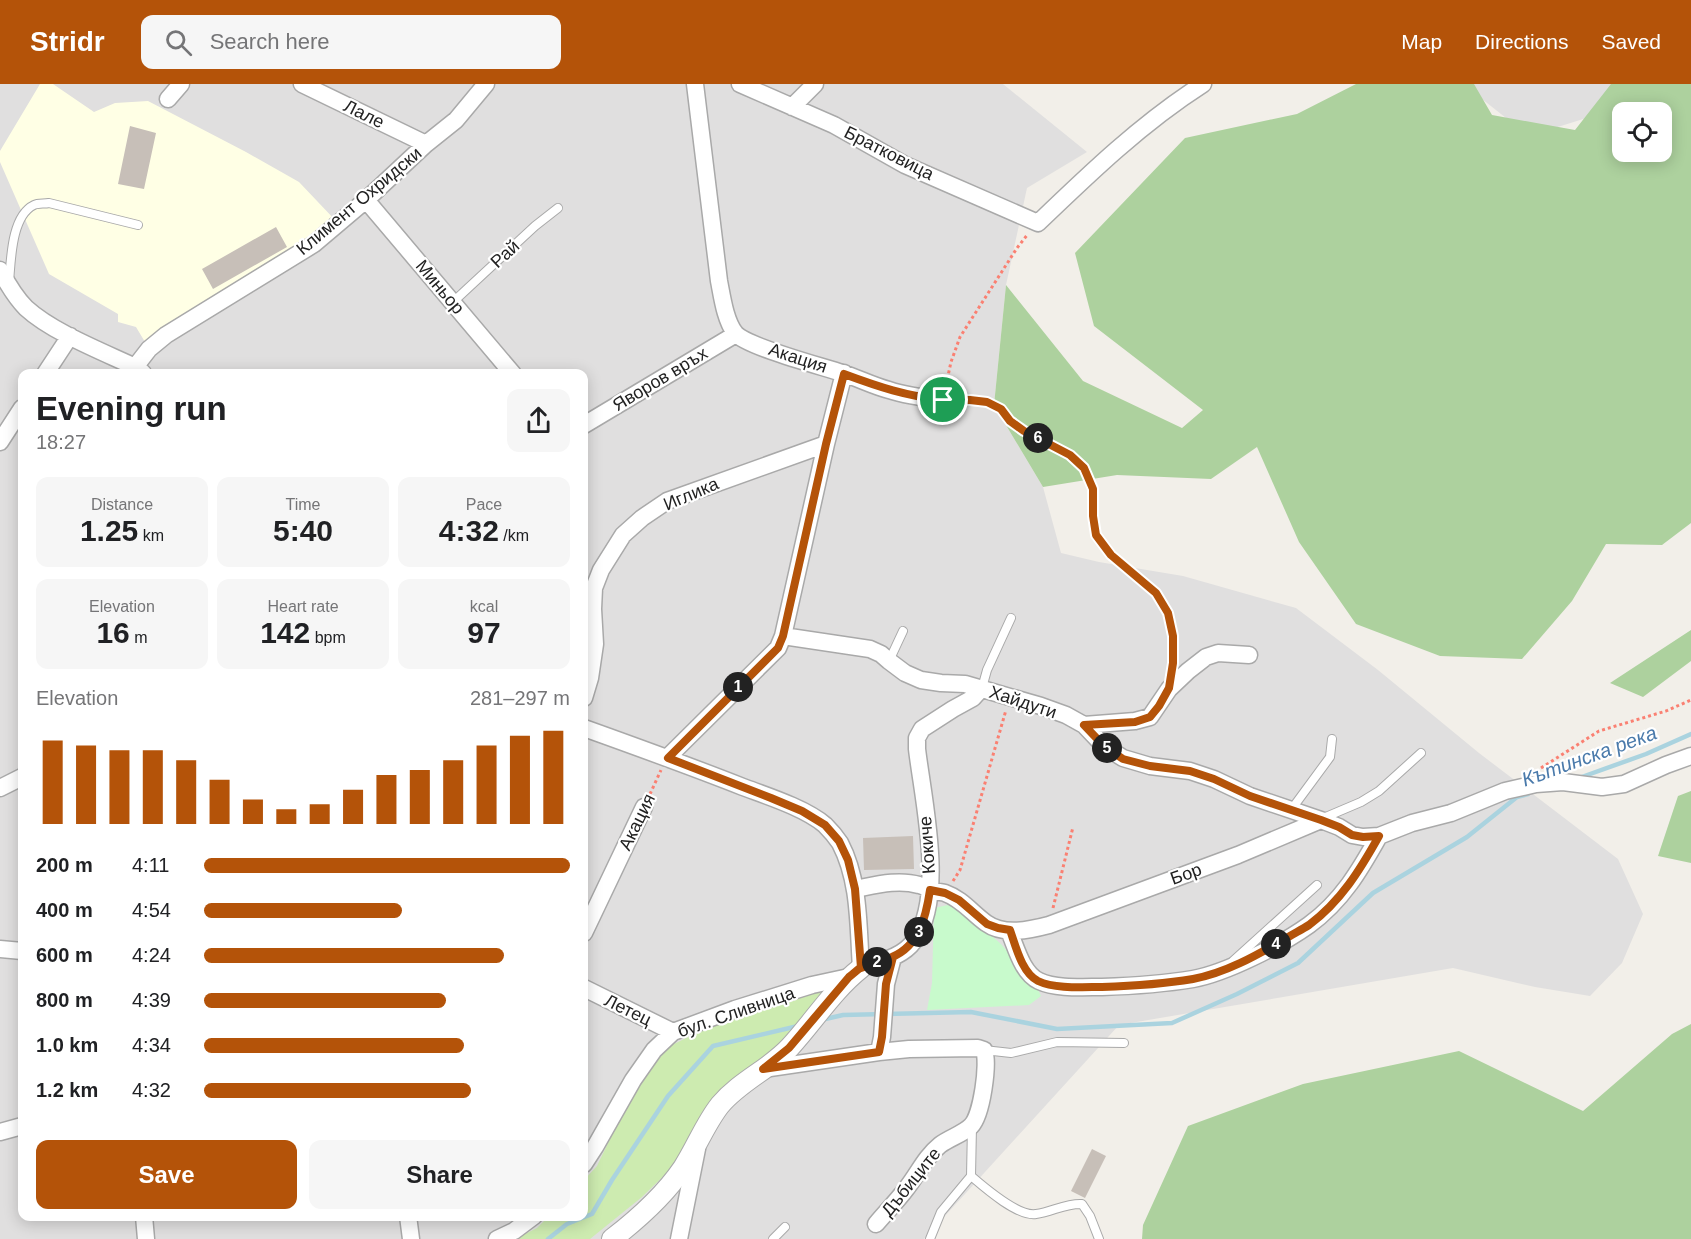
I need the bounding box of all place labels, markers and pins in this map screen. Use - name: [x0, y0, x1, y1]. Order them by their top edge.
- pin: [917, 374, 968, 425]
- pin: 6: [1023, 423, 1053, 453]
- pin: 1: [723, 672, 753, 702]
- pin: 5: [1092, 733, 1122, 763]
- pin: 3: [904, 917, 934, 947]
- pin: 4: [1261, 929, 1291, 959]
- pin: 2: [862, 947, 892, 977]

